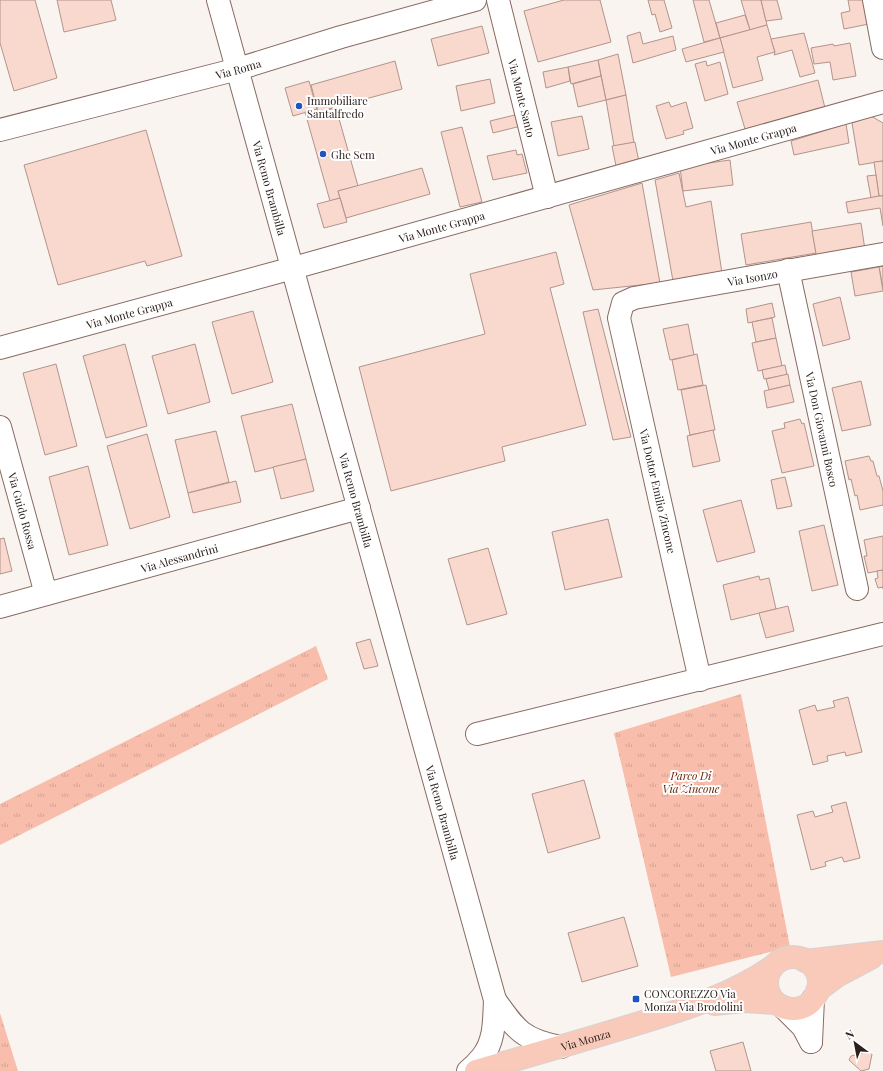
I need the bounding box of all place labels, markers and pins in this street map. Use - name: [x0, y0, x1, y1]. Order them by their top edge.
- place label: Immobiliare Santalfredo: [307, 93, 368, 121]
- marker: Immobiliare Santalfredo: [294, 101, 304, 111]
- place label: Ghe Sem: [331, 147, 375, 162]
- marker: Ghe Sem: [318, 149, 328, 159]
- place label: CONCOREZZO Via Monza Via Brodolini: [644, 986, 743, 1014]
- marker: CONCOREZZO Via Monza Via Brodolini: [631, 994, 641, 1004]

